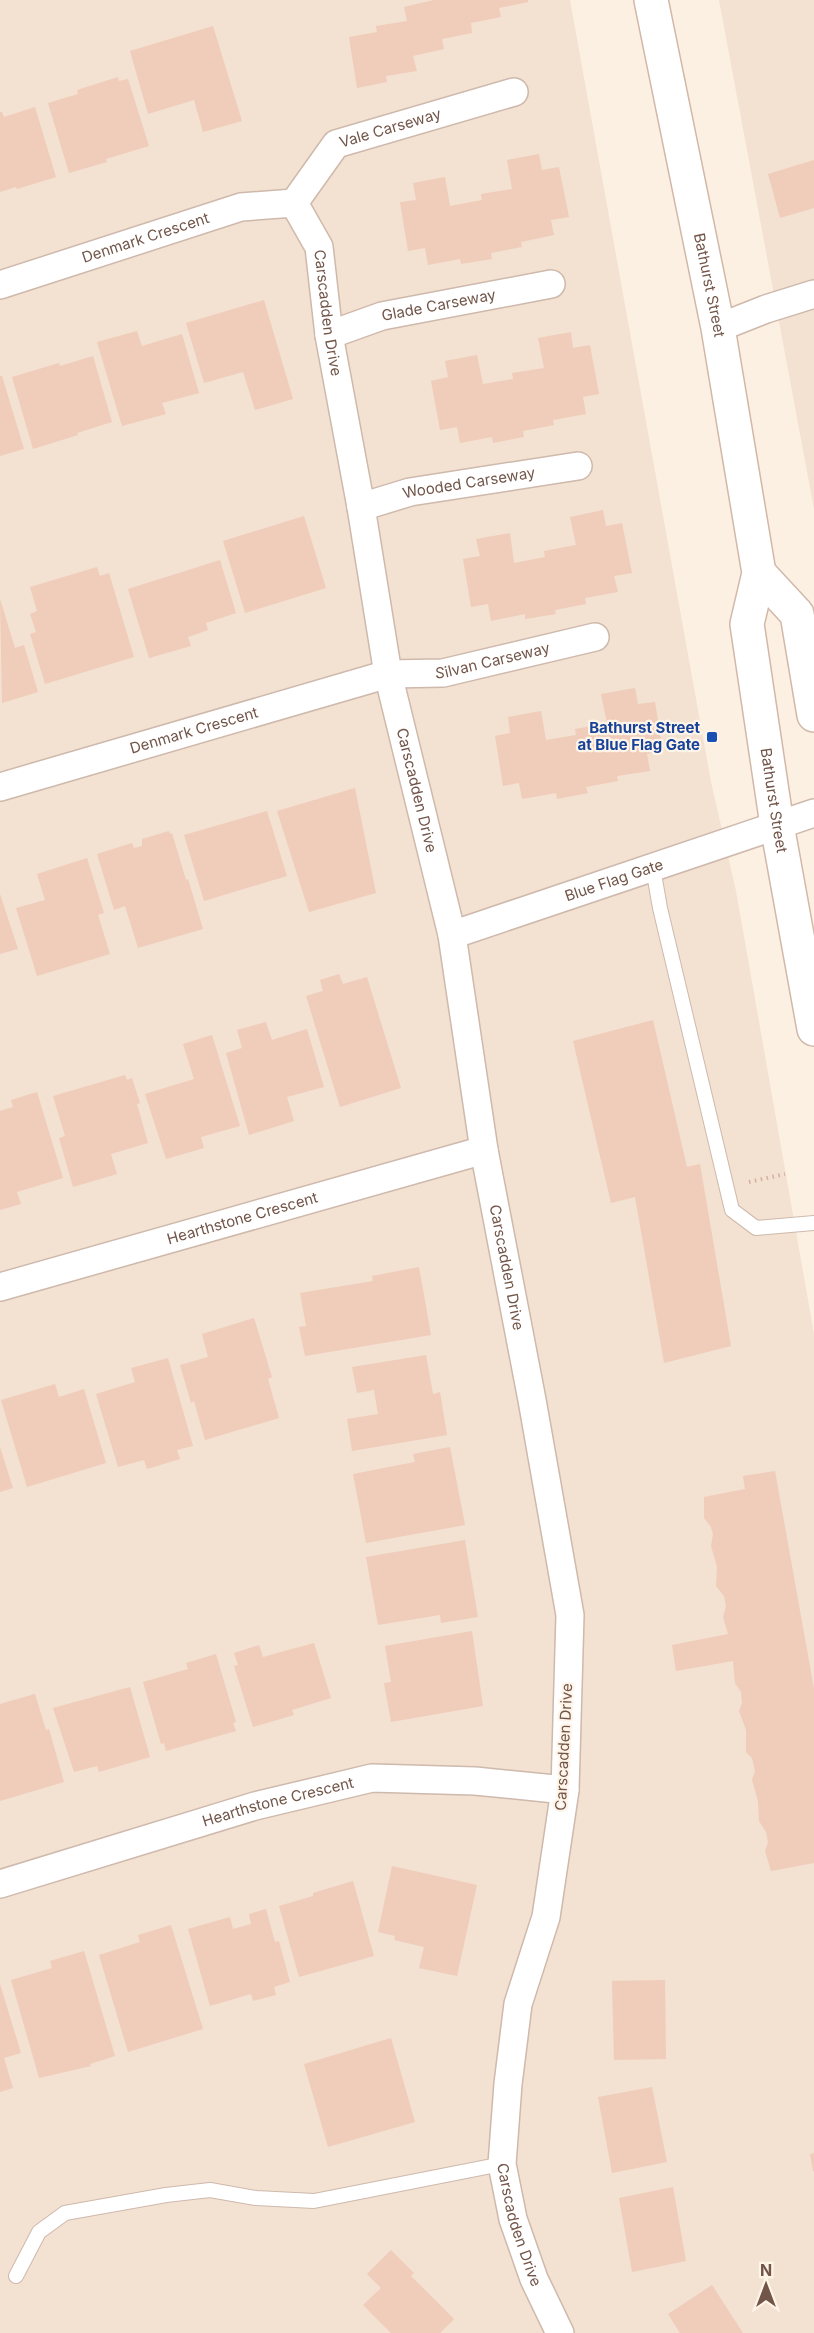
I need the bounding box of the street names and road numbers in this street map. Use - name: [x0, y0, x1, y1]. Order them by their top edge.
- street label: Vale Carseway: [337, 104, 444, 151]
- street label: Denmark Crescent: [79, 208, 211, 267]
- street label: Bathurst Street: [690, 231, 729, 339]
- street label: Carscadden Drive: [310, 248, 346, 378]
- street label: Glade Carseway: [380, 285, 498, 325]
- street label: Wooded Carseway: [400, 463, 537, 503]
- street label: Silvan Carseway: [435, 638, 552, 682]
- street label: Denmark Crescent: [128, 702, 260, 758]
- street label: Carscadden Drive: [393, 726, 441, 854]
- street label: Bathurst Street: [757, 747, 792, 854]
- street label: Blue Flag Gate: [562, 854, 666, 905]
- street label: Hearthstone Crescent: [165, 1187, 320, 1248]
- street label: Carscadden Drive: [486, 1203, 528, 1332]
- street label: Carscadden Drive: [551, 1683, 576, 1811]
- street label: Hearthstone Crescent: [200, 1773, 356, 1831]
- street label: Carscadden Drive: [493, 2161, 546, 2289]

